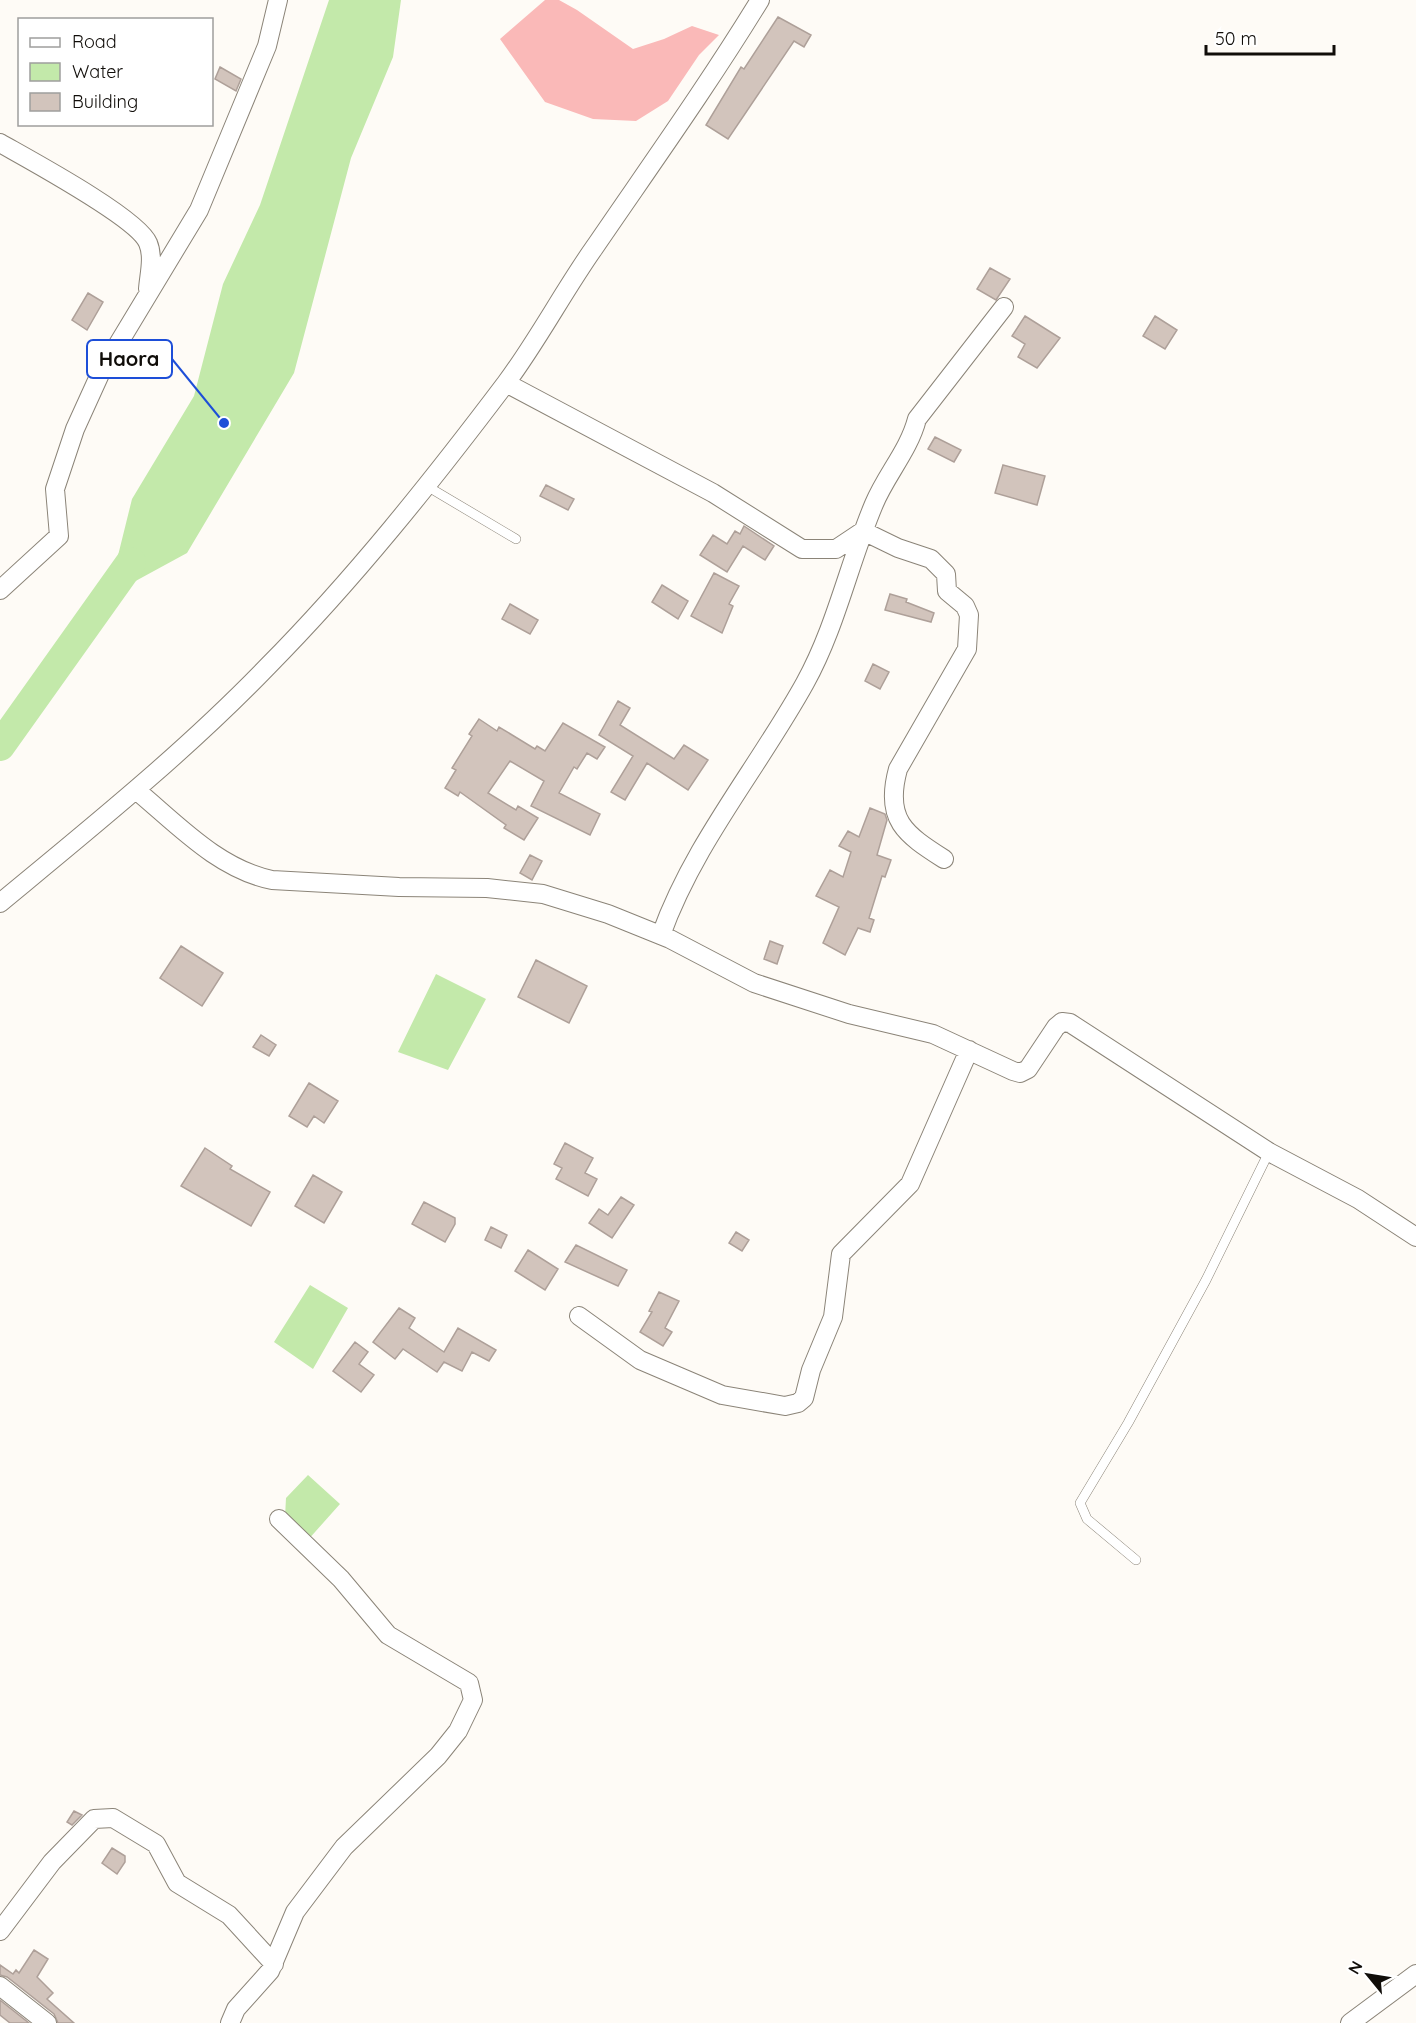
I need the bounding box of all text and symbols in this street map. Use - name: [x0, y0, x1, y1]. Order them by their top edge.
- legend: [18, 18, 213, 126]
- scale bar: [1206, 18, 1334, 56]
- text: 50 m: [1215, 27, 1257, 50]
- text: Road: [72, 30, 117, 53]
- text: Water: [72, 60, 123, 83]
- text: Building: [72, 90, 138, 113]
- callout: Haora: [87, 340, 172, 378]
- text: Haora: [99, 346, 159, 371]
- north arrow: [1338, 1945, 1398, 2005]
- text: N: [1343, 1957, 1367, 1978]

